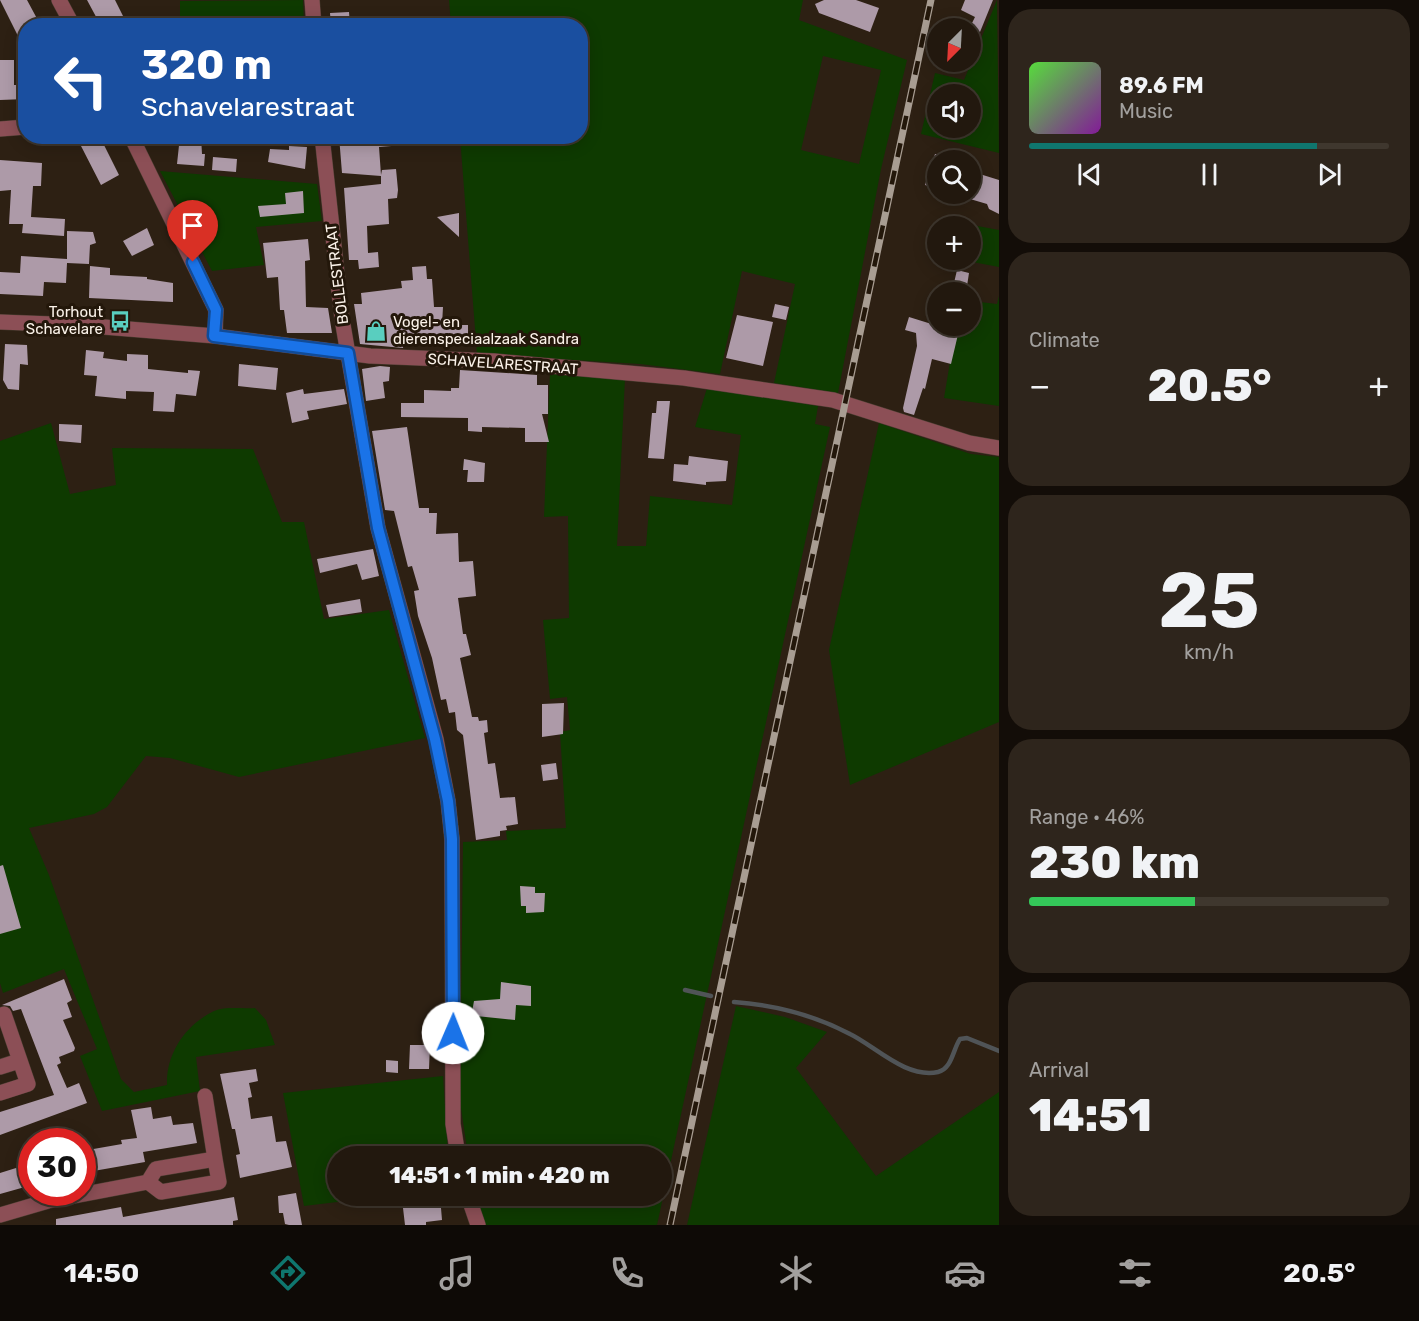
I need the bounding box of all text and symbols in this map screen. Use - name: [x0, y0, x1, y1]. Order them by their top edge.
- north arrow: [927, 18, 981, 72]
- map controls: [927, 18, 981, 336]
- text: 320 m: [141, 40, 272, 90]
- icon: left: [42, 42, 120, 120]
- text: 89.6 FM: [1119, 72, 1204, 99]
- button: sound: [927, 84, 981, 138]
- text: Schavelarestraat: [141, 91, 355, 123]
- text: Music: [1119, 99, 1173, 123]
- button: search: [927, 150, 981, 204]
- icon: previous: [1073, 158, 1106, 191]
- icon: pause: [1193, 158, 1226, 191]
- icon: next: [1313, 158, 1346, 191]
- pin: [167, 200, 218, 262]
- icon: arrive: [176, 209, 209, 242]
- button: +: [927, 216, 981, 270]
- street label: BOLLESTRAAT: [322, 222, 352, 325]
- button: −: [927, 282, 981, 336]
- place label: Torhout Schavelare: [26, 303, 103, 338]
- bus stop icon: Torhout Schavelare: [108, 309, 132, 333]
- place label: Vogel- en dierenspeciaalzaak Sandra: [393, 313, 579, 348]
- shop icon: Vogel- en dierenspeciaalzaak Sandra: [364, 319, 388, 343]
- text: Climate: [1029, 328, 1100, 352]
- street label: SCHAVELARESTRAAT: [427, 350, 579, 378]
- text: 20.5°: [1147, 359, 1272, 412]
- text: −: [1029, 366, 1050, 405]
- text: +: [1368, 366, 1389, 405]
- text: 25: [1158, 554, 1260, 647]
- text: km/h: [1184, 640, 1234, 664]
- text: Range · 46%: [1029, 805, 1145, 829]
- text: 230 km: [1029, 836, 1200, 889]
- position arrow: [421, 1001, 485, 1065]
- text: Arrival: [1029, 1058, 1089, 1082]
- text: 14:51: [1029, 1089, 1152, 1142]
- speed limit sign: 30: [18, 1128, 96, 1206]
- text: 14:51 · 1 min · 420 m: [389, 1162, 610, 1189]
- icon: directions: [267, 1252, 309, 1294]
- icon: music: [436, 1252, 478, 1294]
- icon: phone: [606, 1252, 648, 1294]
- icon: climate: [775, 1252, 817, 1294]
- icon: car: [944, 1252, 986, 1294]
- icon: filters: [1114, 1252, 1156, 1294]
- text: 14:50: [64, 1257, 139, 1289]
- text: 20.5°: [1283, 1257, 1355, 1289]

